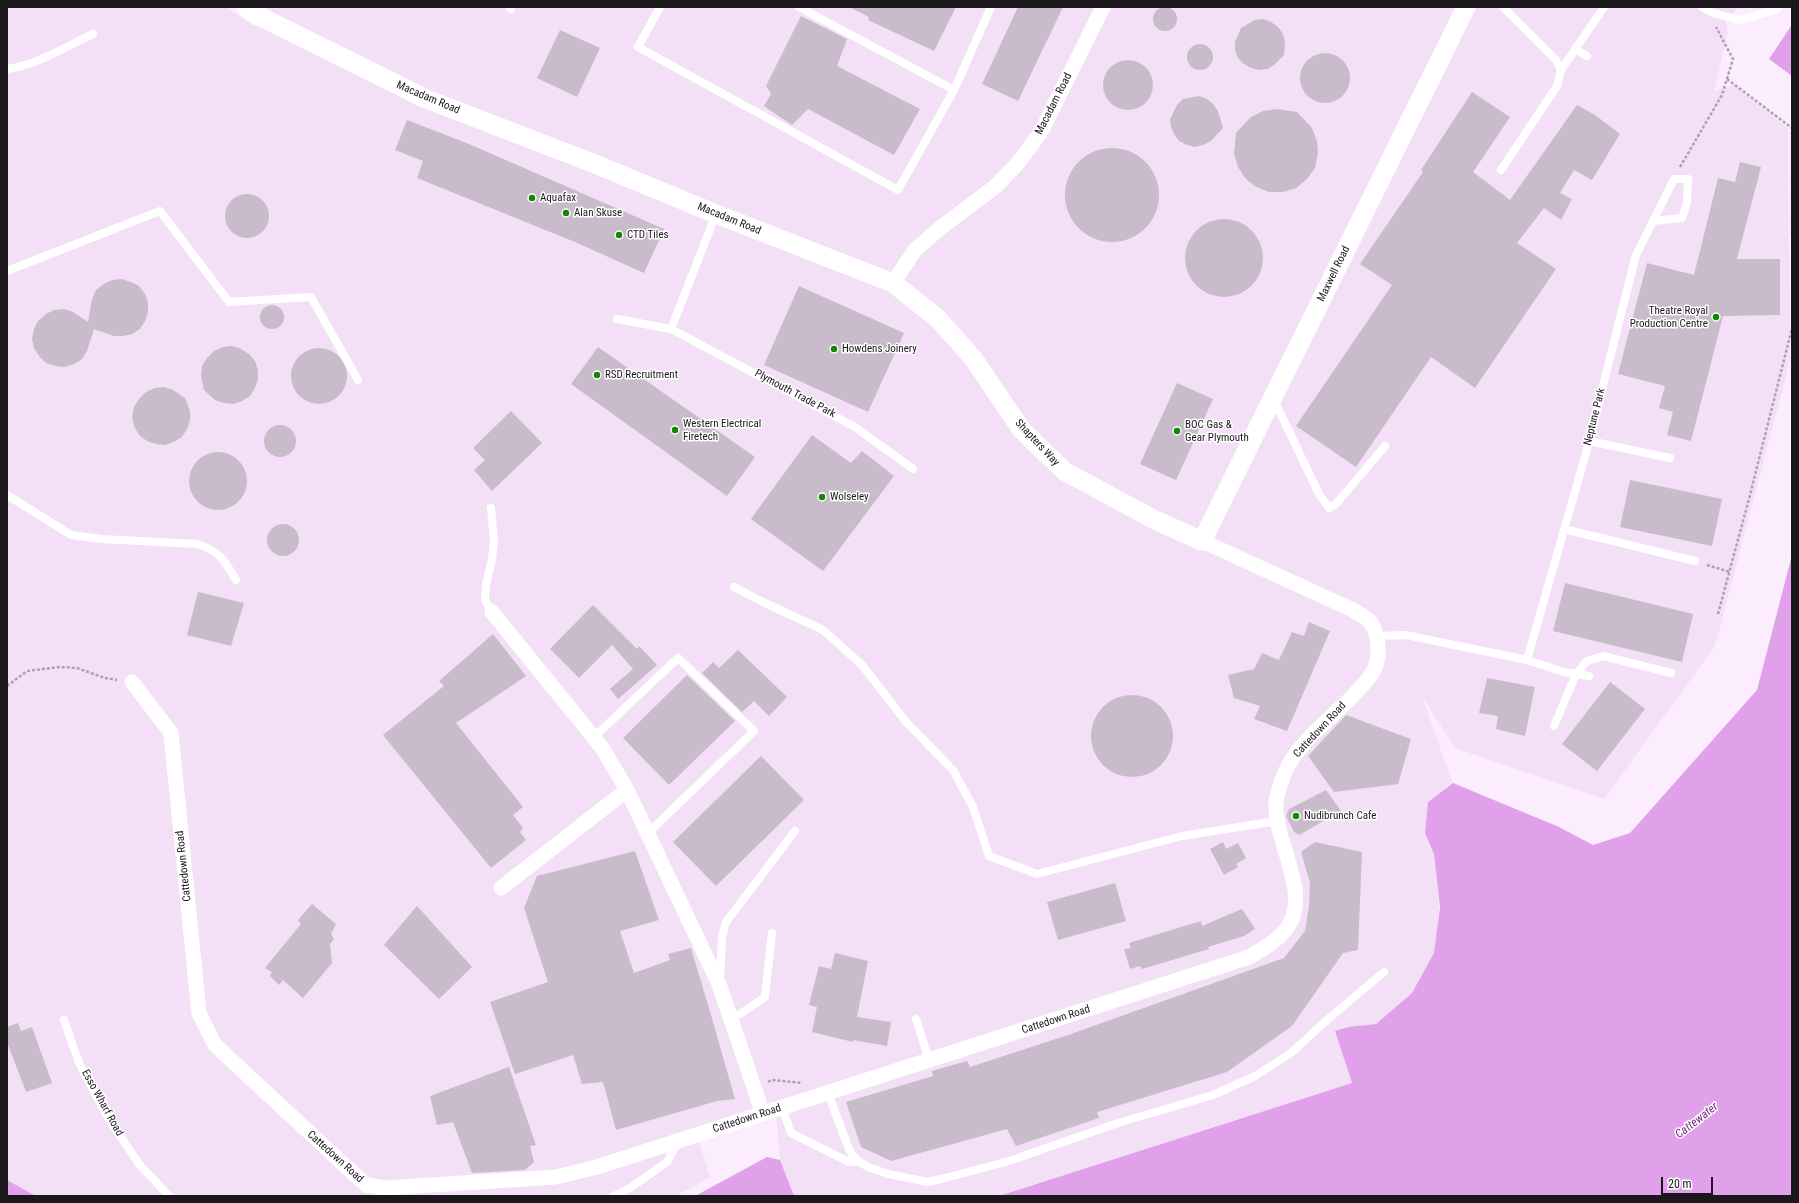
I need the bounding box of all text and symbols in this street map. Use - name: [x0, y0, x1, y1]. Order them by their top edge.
- street label: Macadam Road: [1033, 71, 1075, 137]
- street label: Macadam Road: [394, 79, 462, 117]
- place label: Aquafax: [540, 191, 576, 205]
- marker: Aquafax: [527, 193, 537, 203]
- street label: Macadam Road: [695, 200, 763, 238]
- place label: Alan Skuse: [574, 206, 622, 220]
- marker: Alan Skuse: [561, 208, 571, 218]
- place label: CTD Tiles: [627, 228, 669, 242]
- marker: CTD Tiles: [614, 230, 624, 240]
- street label: Maxwell Road: [1315, 244, 1353, 304]
- place label: Theatre Royal Production Centre: [1630, 304, 1708, 330]
- marker: Theatre Royal Production Centre: [1711, 312, 1721, 322]
- place label: Howdens Joinery: [842, 342, 917, 356]
- marker: Howdens Joinery: [829, 344, 839, 354]
- street label: Plymouth Trade Park: [752, 367, 838, 421]
- place label: RSD Recruitment: [605, 368, 678, 382]
- marker: RSD Recruitment: [592, 370, 602, 380]
- street label: Neptune Park: [1582, 387, 1608, 447]
- place label: Western Electrical Firetech: [683, 417, 761, 443]
- street label: Shapters Way: [1012, 417, 1062, 469]
- place label: BOC Gas & Gear Plymouth: [1185, 418, 1249, 444]
- marker: Western Electrical Firetech: [670, 425, 680, 435]
- marker: BOC Gas & Gear Plymouth: [1172, 426, 1182, 436]
- place label: Wolseley: [830, 490, 869, 504]
- marker: Wolseley: [817, 492, 827, 502]
- street label: Cattedown Road: [1291, 699, 1349, 761]
- place label: Nudibrunch Cafe: [1304, 809, 1376, 823]
- marker: Nudibrunch Cafe: [1291, 811, 1301, 821]
- street label: Cattedown Road: [174, 830, 194, 902]
- street label: Cattedown Road: [1020, 1003, 1092, 1037]
- street label: Esso Wharf Road: [78, 1067, 126, 1139]
- water label: Cattewater: [1673, 1100, 1721, 1142]
- street label: Cattedown Road: [711, 1102, 783, 1136]
- street label: Cattedown Road: [304, 1128, 366, 1186]
- scale bar: [1663, 1169, 1715, 1195]
- text: 20 m: [1668, 1177, 1692, 1191]

